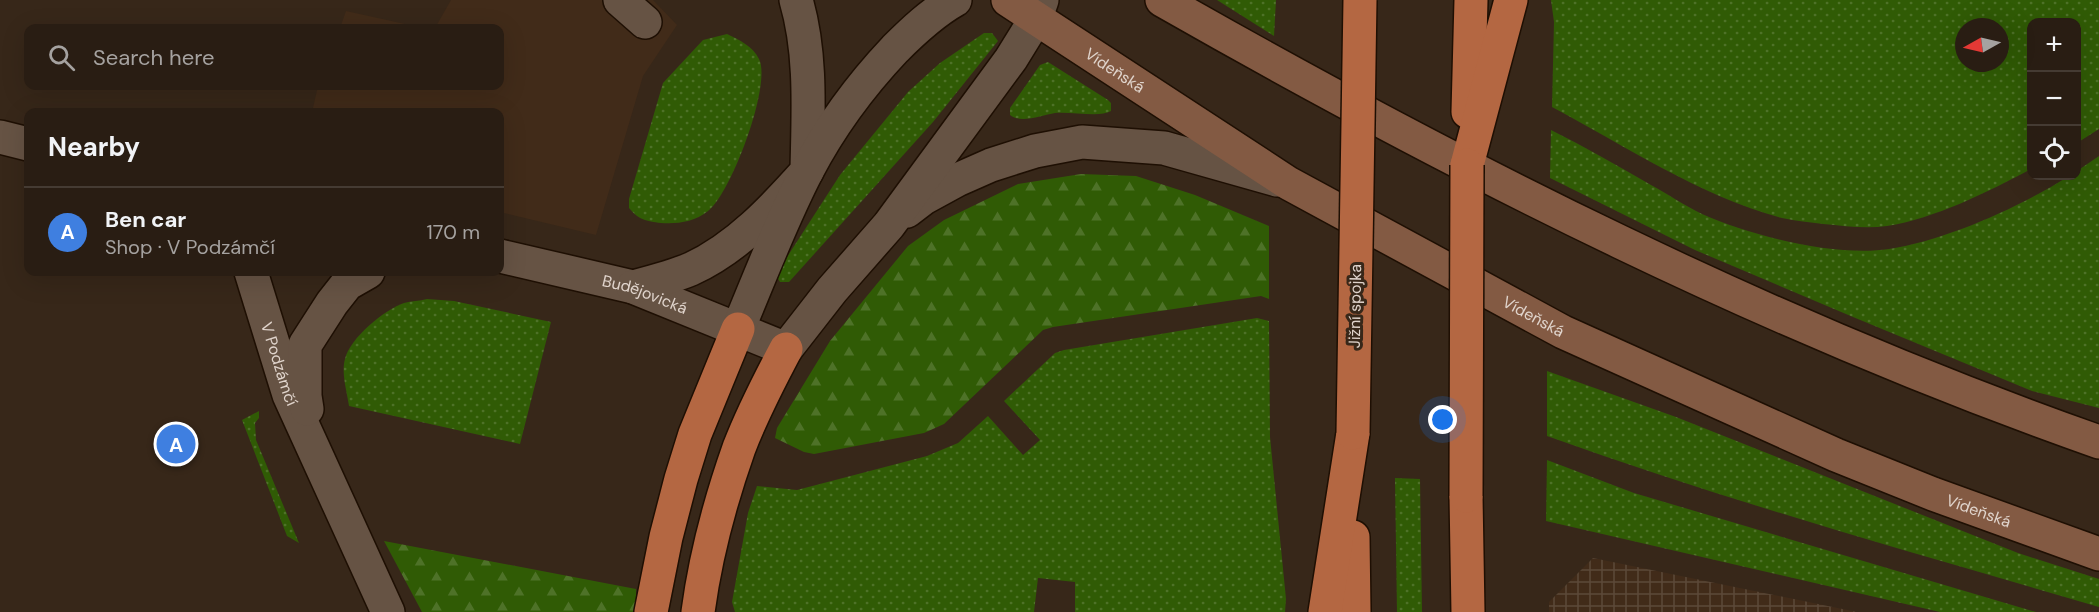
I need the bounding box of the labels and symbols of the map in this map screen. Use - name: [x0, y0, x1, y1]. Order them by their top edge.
- north arrow: [1955, 18, 2009, 72]
- street label: Vídeňská: [1081, 43, 1149, 97]
- street label: Jižní spojka: [1344, 264, 1366, 348]
- street label: Budějovická: [600, 270, 691, 319]
- street label: Vídeňská: [1499, 291, 1568, 341]
- street label: V Podzámčí: [257, 319, 303, 409]
- your location: [1428, 405, 1457, 434]
- pin: A: [156, 422, 195, 466]
- street label: Vídeňská: [1944, 489, 2014, 532]

